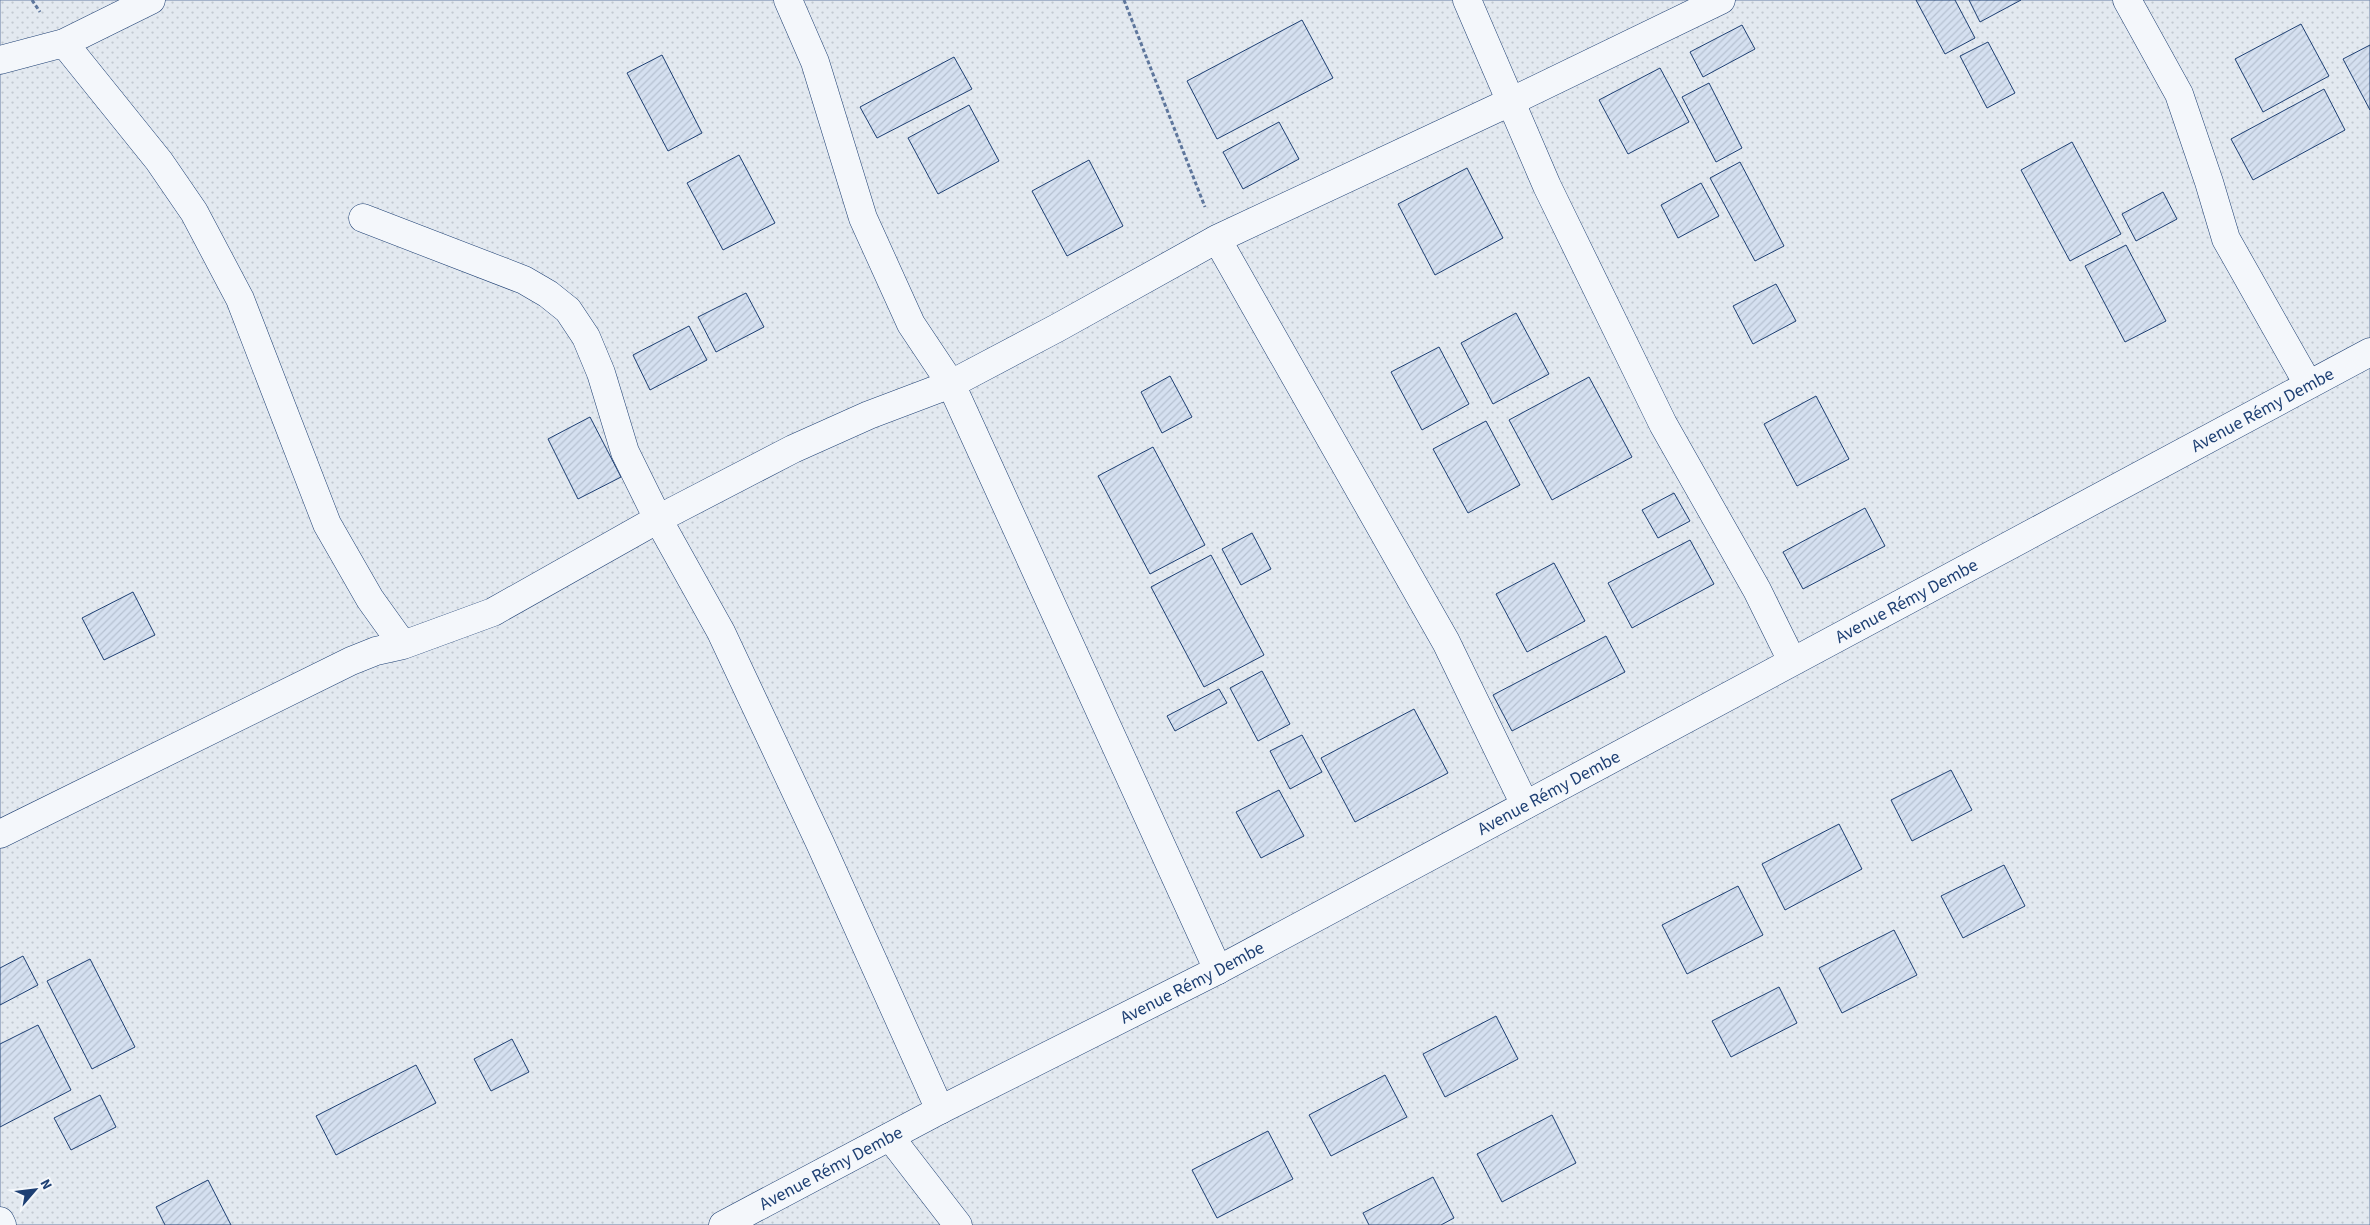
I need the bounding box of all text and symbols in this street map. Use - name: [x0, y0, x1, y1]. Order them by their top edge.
- street label: Avenue Rémy Dembe: [2186, 361, 2338, 458]
- street label: Avenue Rémy Dembe: [1830, 552, 1982, 649]
- street label: Avenue Rémy Dembe: [1473, 744, 1625, 841]
- street label: Avenue Rémy Dembe: [1116, 935, 1269, 1030]
- street label: Avenue Rémy Dembe: [755, 1120, 907, 1216]
- north arrow: [10, 1165, 60, 1215]
- text: N: [35, 1176, 57, 1193]

